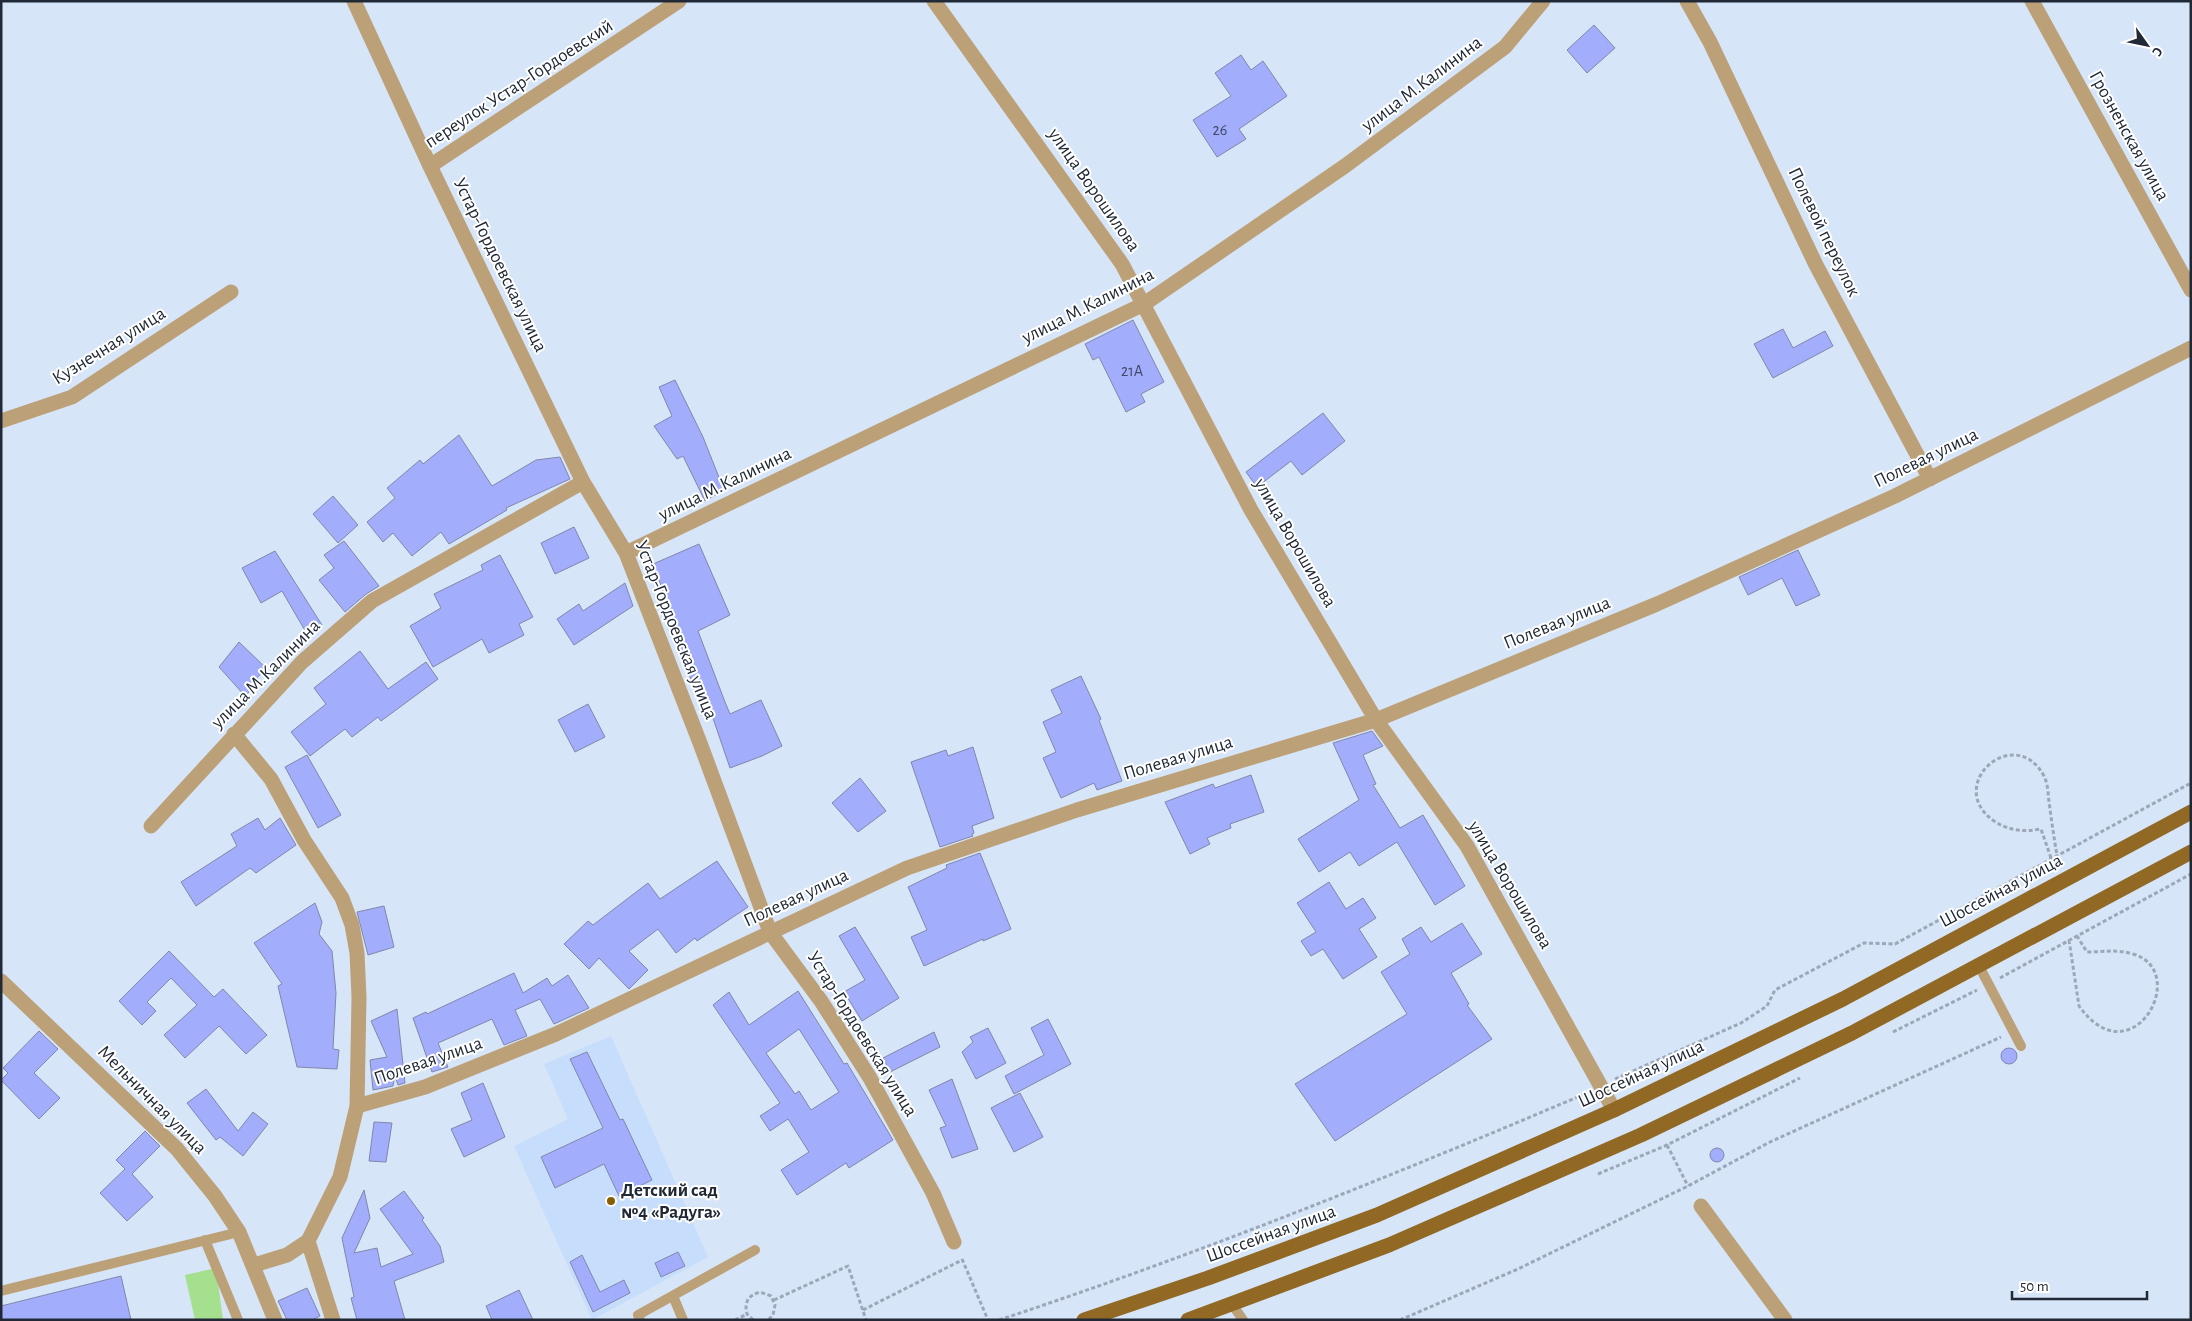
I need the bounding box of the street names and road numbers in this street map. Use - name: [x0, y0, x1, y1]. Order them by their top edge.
- street label: переулок Устар-Гордоевский: [422, 16, 616, 152]
- street label: улица М.Калинина: [1358, 33, 1486, 136]
- street label: Грозненская улица: [2085, 68, 2173, 204]
- street label: улица Ворошилова: [1044, 124, 1144, 255]
- street label: Полевой переулок: [1785, 164, 1864, 300]
- street label: Устар-Гордоевская улица: [450, 175, 551, 355]
- street label: улица М.Калинина: [1018, 264, 1157, 348]
- street label: Кузнечная улица: [49, 303, 169, 388]
- street label: Полевая улица: [1871, 424, 1981, 491]
- street label: улица М.Калинина: [655, 444, 795, 525]
- street label: улица Ворошилова: [1250, 474, 1340, 611]
- street label: Устар-Гордоевская улица: [631, 538, 721, 722]
- street label: Полевая улица: [1501, 593, 1613, 653]
- street label: улица М.Калинина: [207, 616, 324, 733]
- street label: Полевая улица: [1121, 732, 1235, 784]
- street label: улица Ворошилова: [1464, 817, 1556, 953]
- street label: Шоссейная улица: [1936, 850, 2066, 931]
- street label: Полевая улица: [741, 865, 852, 931]
- street label: Устар-Гордоевская улица: [803, 948, 921, 1120]
- street label: Полевая улица: [371, 1033, 485, 1088]
- street label: Шоссейная улица: [1575, 1036, 1707, 1111]
- street label: Мельничная улица: [94, 1042, 210, 1158]
- street label: Шоссейная улица: [1204, 1202, 1339, 1266]

